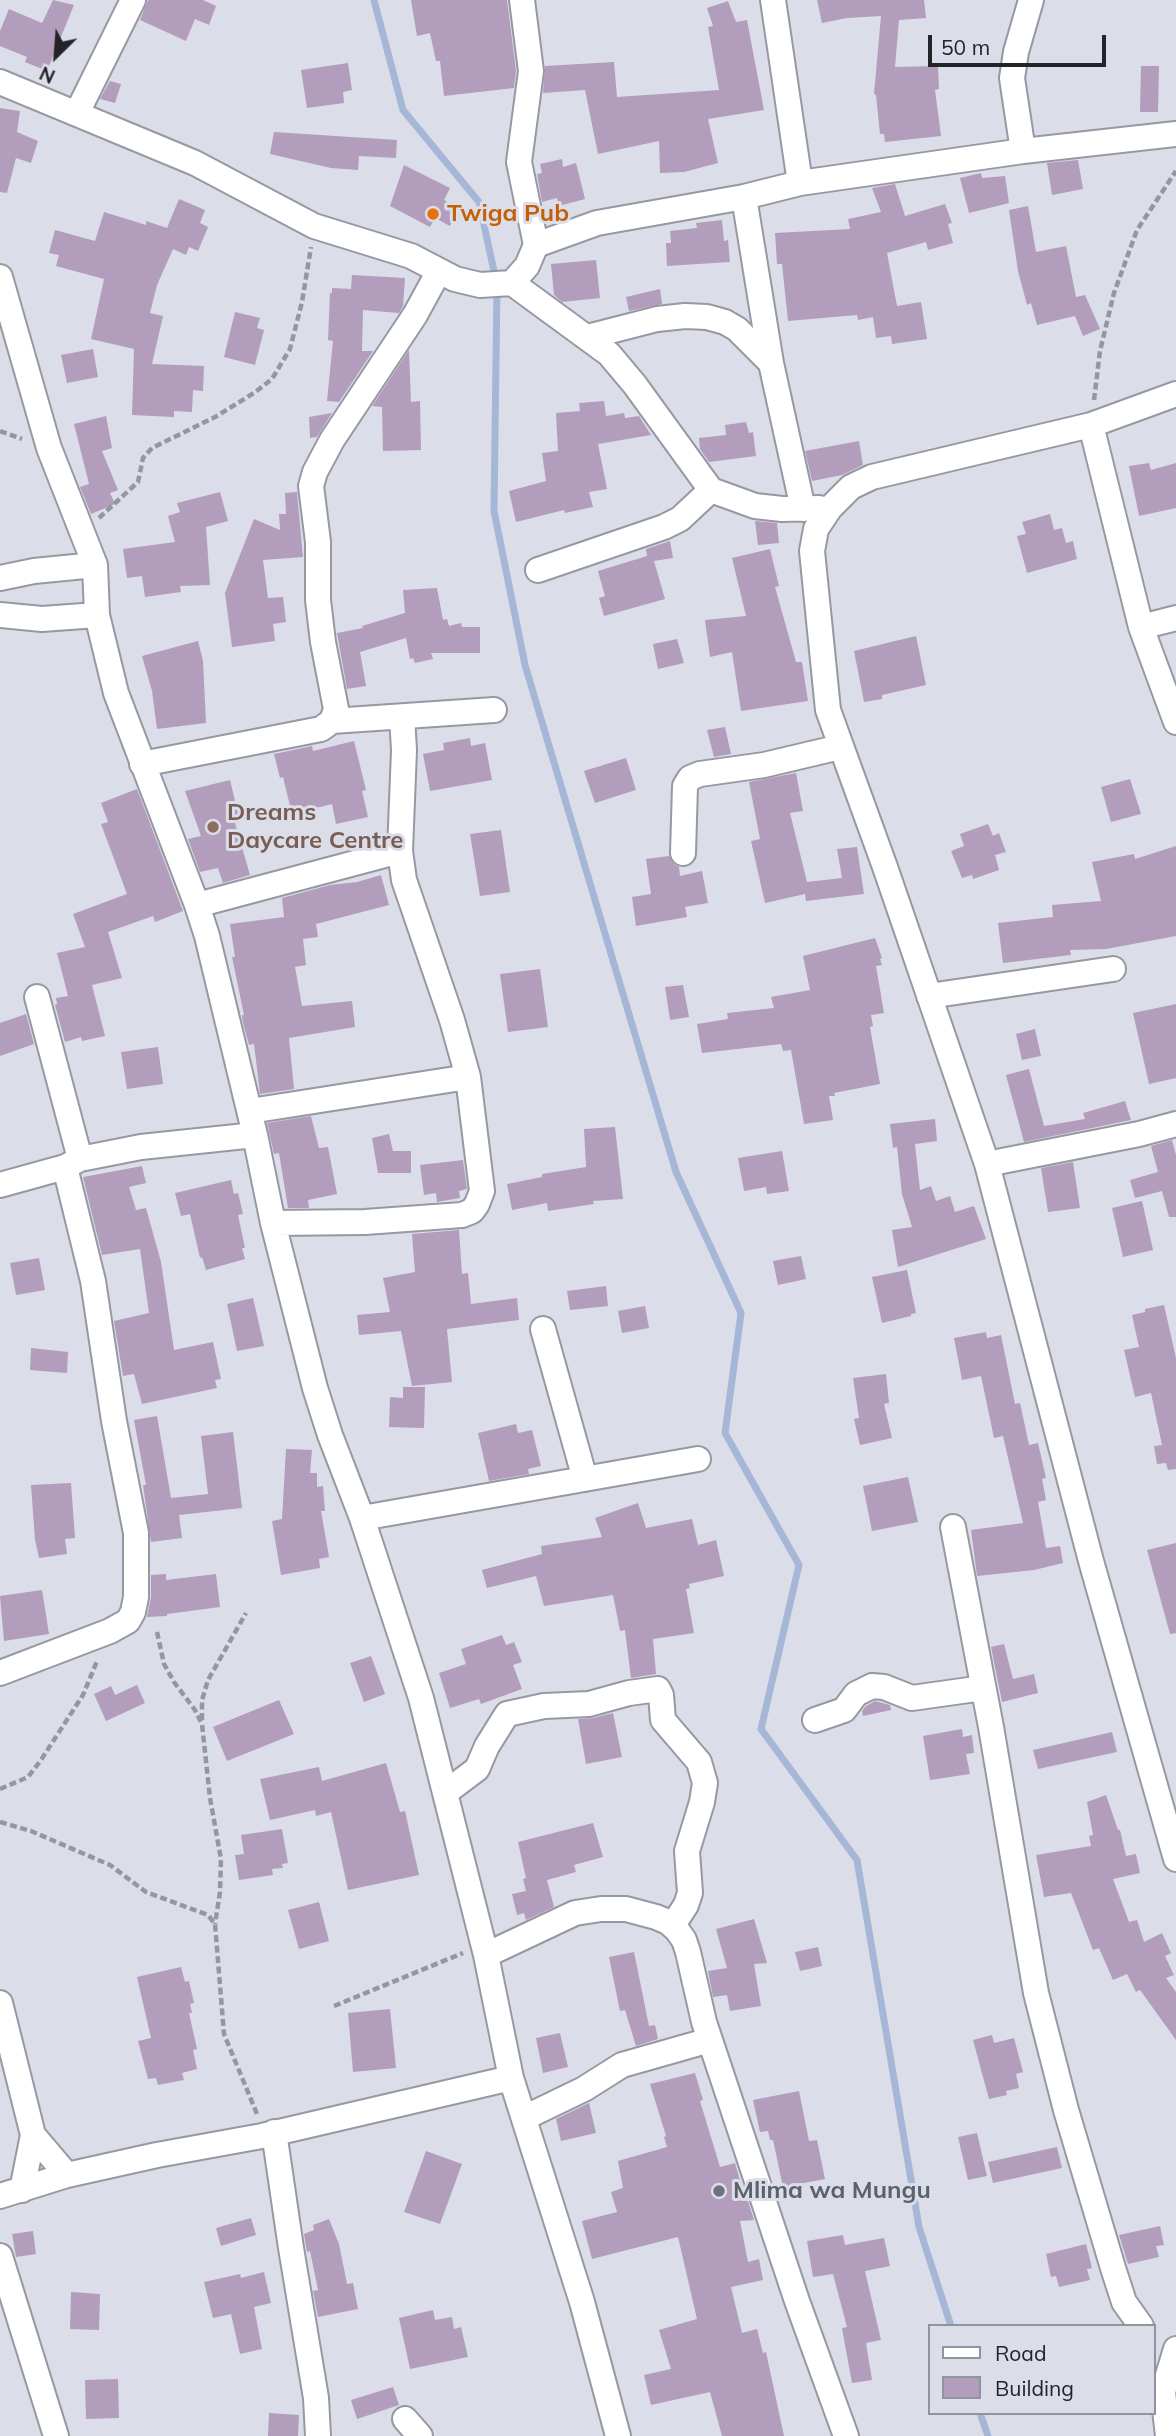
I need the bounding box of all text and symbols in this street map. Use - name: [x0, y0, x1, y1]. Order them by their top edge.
- north arrow: [21, 21, 91, 91]
- scale bar: [931, 21, 1110, 65]
- text: 50 m: [941, 34, 990, 60]
- text: N: [36, 61, 59, 89]
- place label: Twiga Pub: [447, 200, 569, 228]
- marker: Twiga Pub: [425, 206, 441, 222]
- place label: Dreams Daycare Centre: [227, 799, 403, 855]
- marker: Dreams Daycare Centre: [205, 819, 221, 835]
- place label: Mlima wa Mungu: [733, 2177, 931, 2205]
- marker: Mlima wa Mungu: [711, 2183, 727, 2199]
- legend: [928, 2324, 1155, 2415]
- text: Road: [995, 2340, 1046, 2366]
- text: Building: [995, 2375, 1074, 2401]

